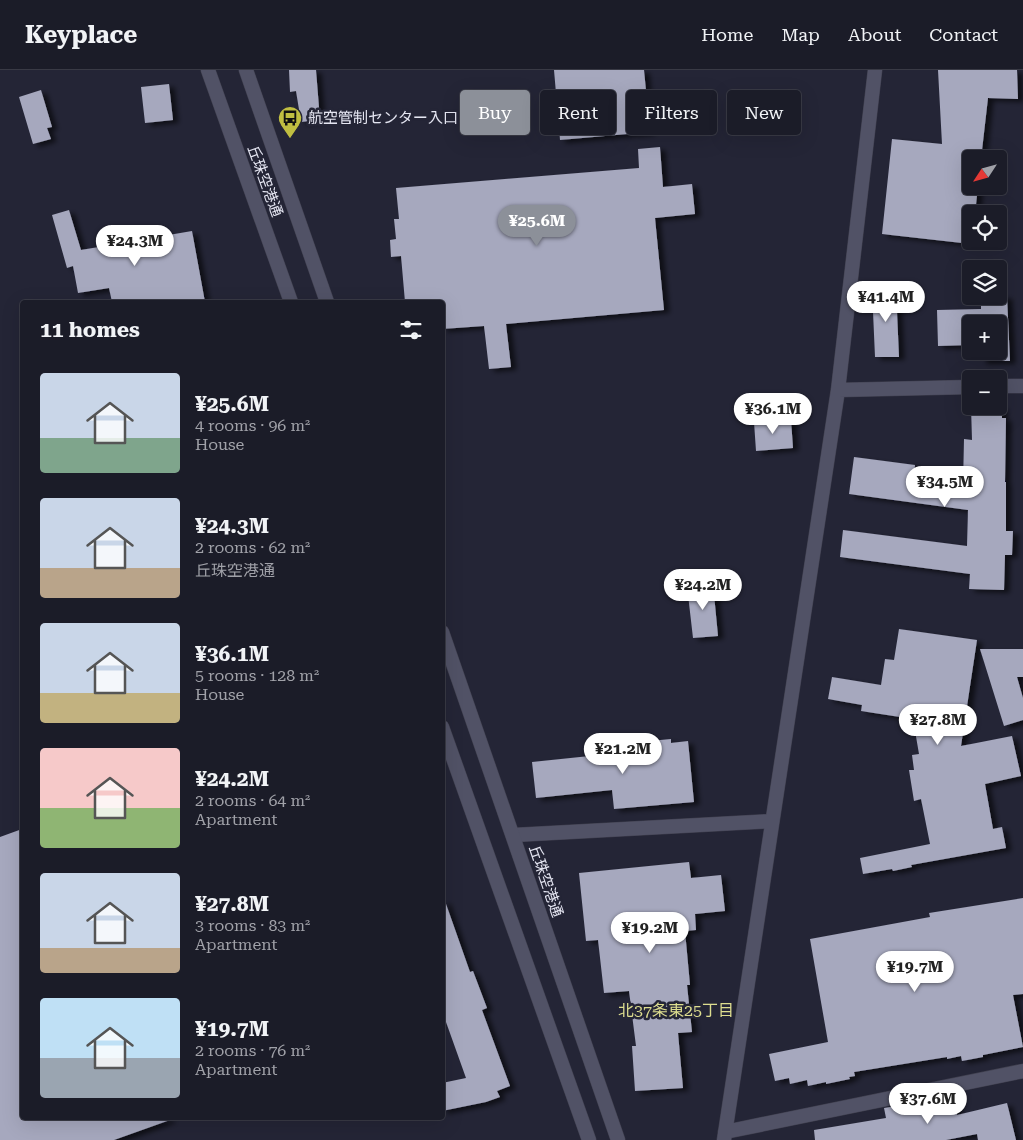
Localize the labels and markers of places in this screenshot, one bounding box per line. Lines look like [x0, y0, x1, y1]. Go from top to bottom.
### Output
bus stop icon: 航空管制センター入口 [277, 105, 303, 139]
place label: 航空管制センター入口 [308, 109, 458, 127]
pin: ¥25.6M [496, 204, 578, 247]
pin: ¥24.3M [94, 224, 176, 267]
pin: ¥41.4M [845, 280, 927, 323]
pin: ¥36.1M [732, 392, 814, 435]
pin: ¥34.5M [904, 466, 986, 508]
pin: ¥24.2M [662, 568, 744, 611]
pin: ¥27.8M [897, 704, 979, 746]
pin: ¥21.2M [582, 732, 664, 775]
pin: ¥19.2M [609, 912, 691, 954]
pin: ¥19.7M [874, 950, 956, 993]
pin: ¥37.6M [887, 1082, 969, 1125]

